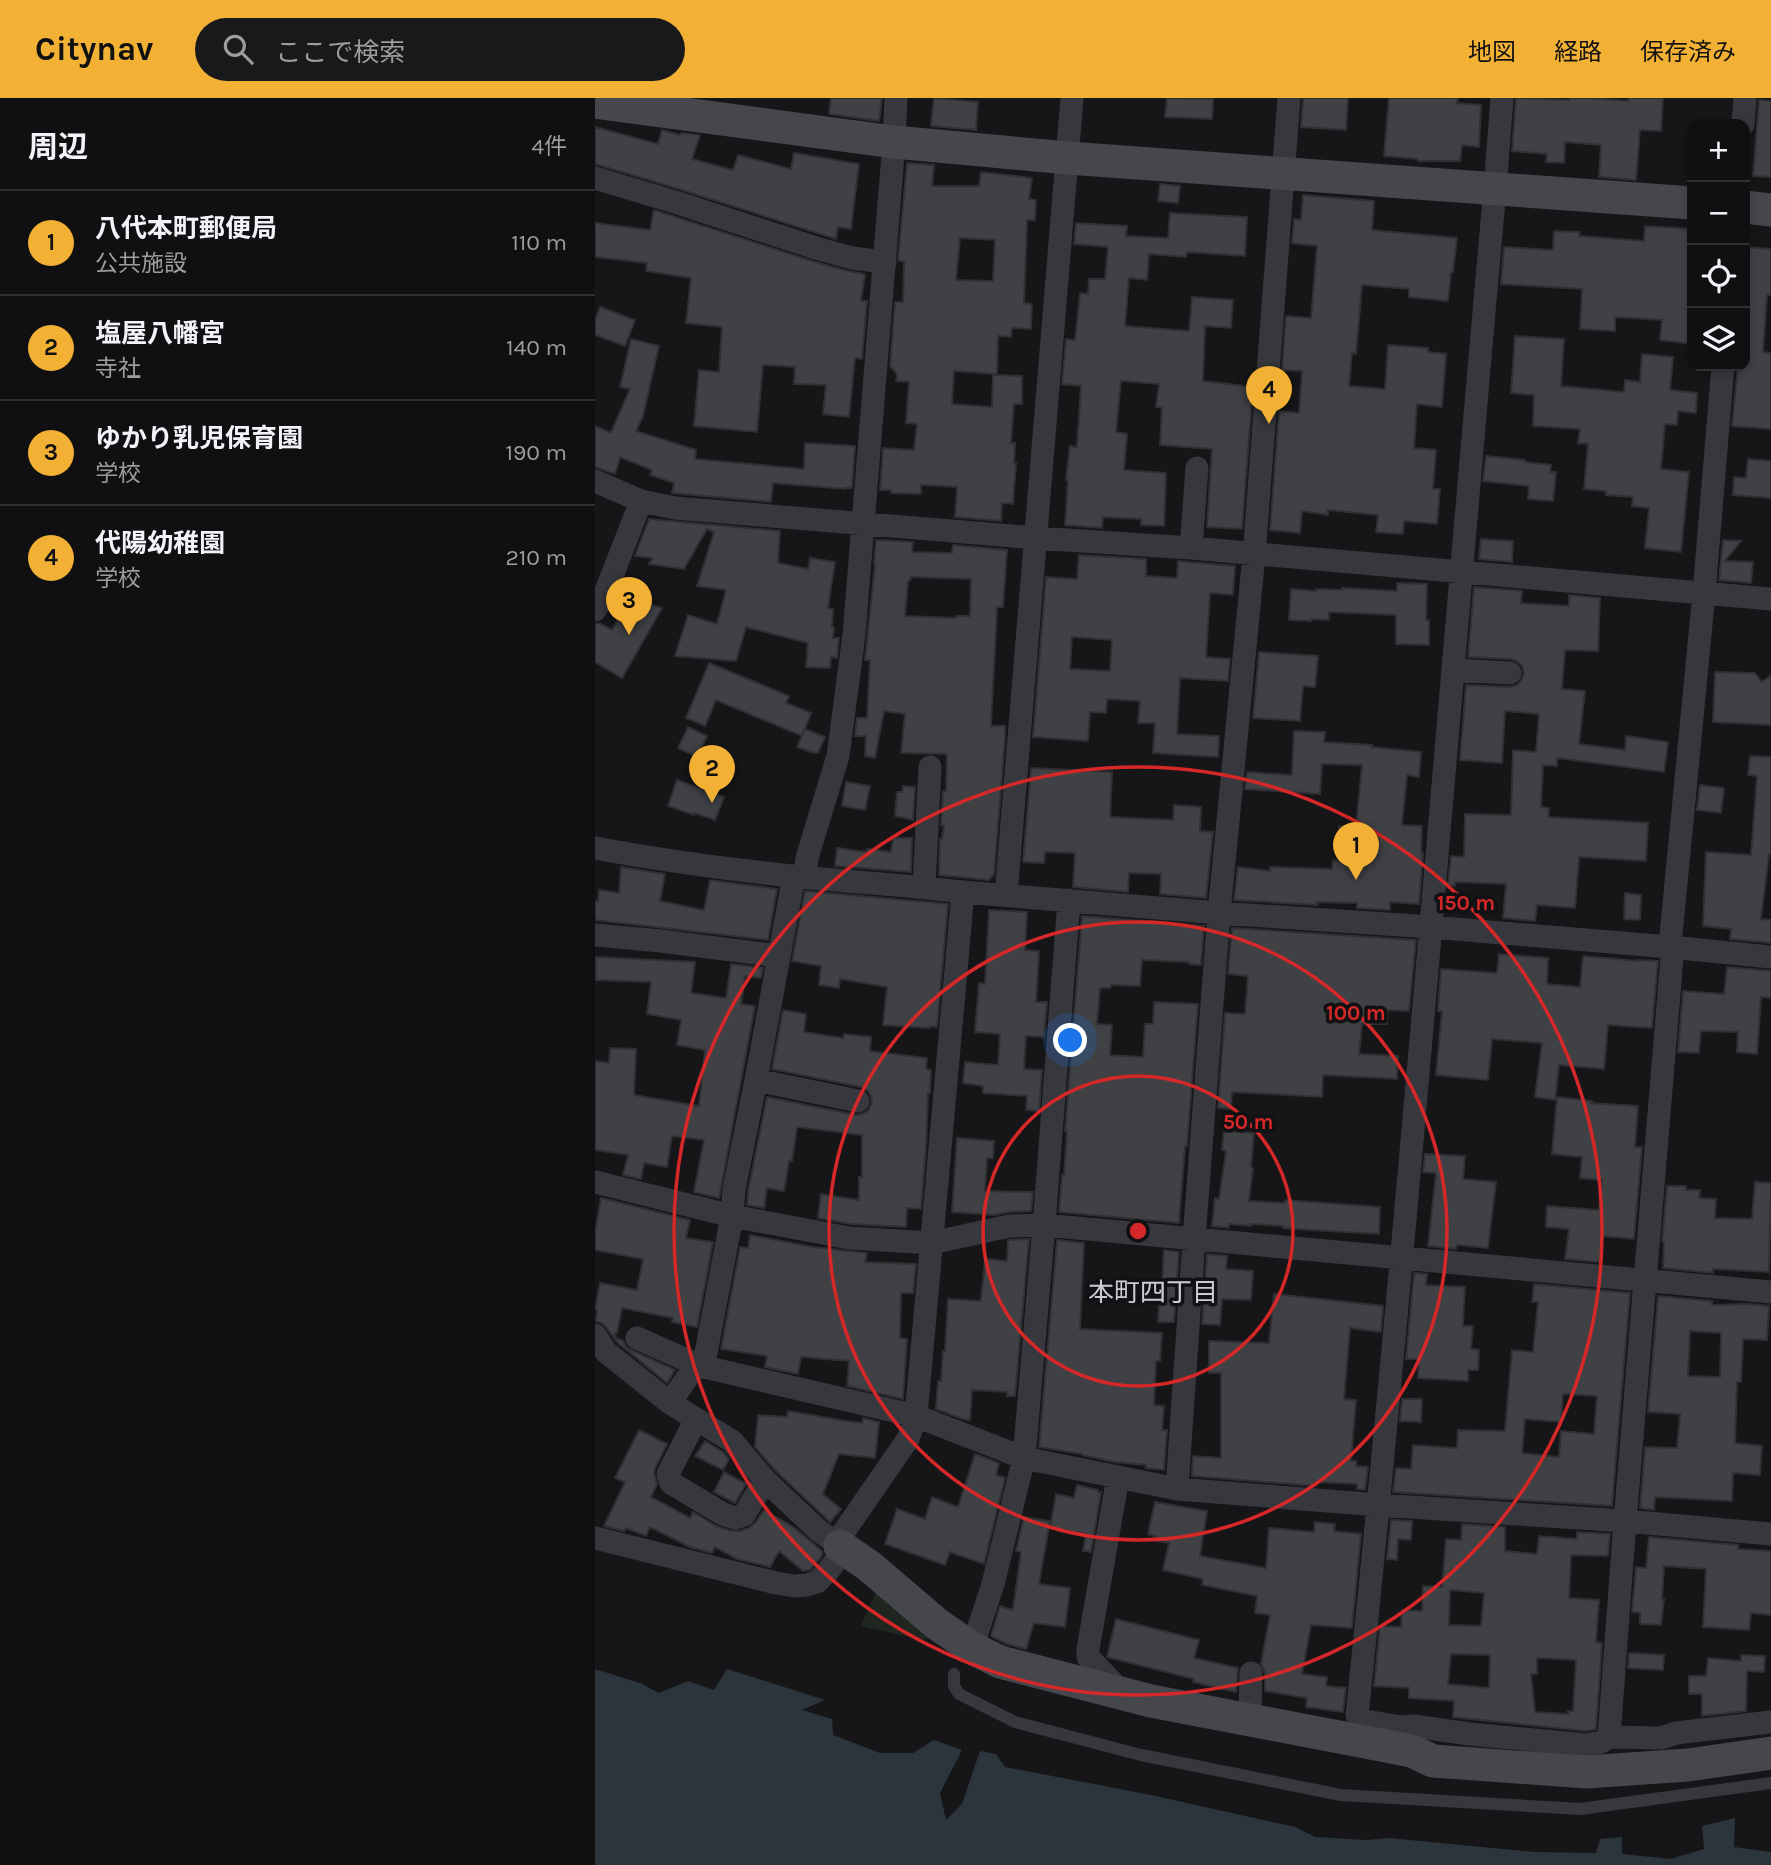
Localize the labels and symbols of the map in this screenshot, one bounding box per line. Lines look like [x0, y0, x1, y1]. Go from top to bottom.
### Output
pin: 4 [1246, 366, 1292, 424]
pin: 3 [606, 577, 652, 635]
pin: 2 [689, 745, 735, 803]
pin: 1 [1333, 822, 1379, 880]
text: 150 m [1437, 891, 1495, 915]
text: 100 m [1326, 1001, 1386, 1025]
your location [1053, 1023, 1087, 1057]
text: 50 m [1223, 1110, 1273, 1134]
centre of rings [1126, 1219, 1150, 1243]
district label: 本町四丁目 [1088, 1277, 1218, 1308]

